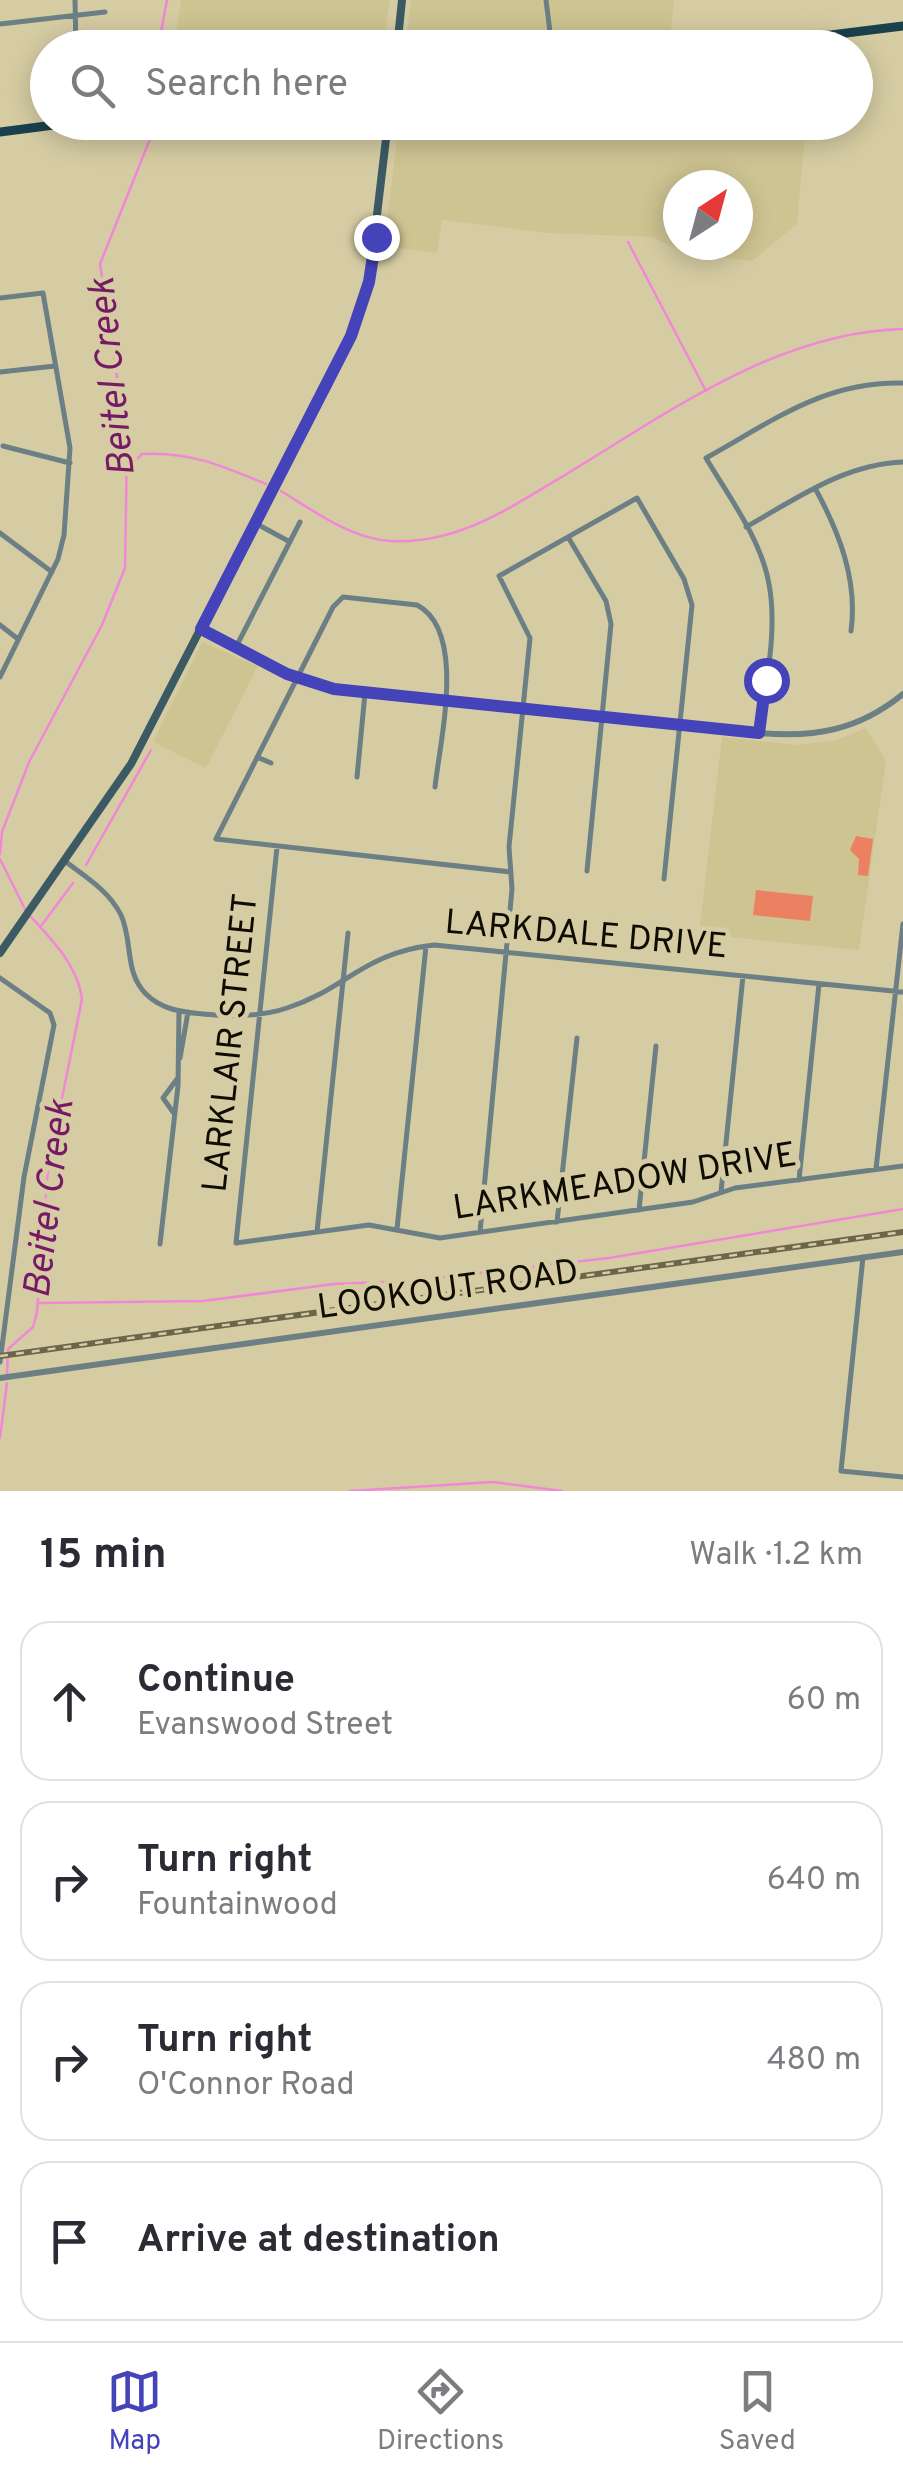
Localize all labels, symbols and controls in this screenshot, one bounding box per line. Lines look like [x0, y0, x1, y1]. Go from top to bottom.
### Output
search box [30, 30, 873, 140]
icon: search [65, 58, 120, 113]
text: Search here [145, 61, 348, 110]
north arrow [663, 170, 753, 260]
route end [354, 215, 400, 261]
water label: Beitel Creek [79, 274, 149, 479]
route start [744, 658, 790, 704]
street label: LARKLAIR STREET [194, 892, 270, 1194]
street label: LARKDALE DRIVE [443, 902, 729, 970]
water label: Beitel Creek [15, 1096, 88, 1301]
street label: LARKMEADOW DRIVE [450, 1134, 800, 1232]
street label: LOOKOUT ROAD [315, 1251, 581, 1331]
text: 15 min [40, 1530, 167, 1583]
text: Walk · 1.2 km [689, 1536, 863, 1576]
text: Continue [137, 1657, 295, 1706]
icon: ahead [42, 1674, 97, 1729]
text: 60 m [787, 1681, 861, 1721]
text: Evanswood Street [137, 1706, 393, 1746]
text: Turn right [137, 1837, 312, 1886]
icon: right [42, 1854, 97, 1909]
text: 640 m [767, 1861, 861, 1901]
text: Fountainwood [137, 1886, 338, 1926]
text: Turn right [137, 2017, 312, 2066]
icon: right [42, 2034, 97, 2089]
text: 480 m [767, 2041, 861, 2081]
text: O'Connor Road [137, 2066, 354, 2106]
icon: arrive [42, 2214, 97, 2269]
text: Arrive at destination [137, 2217, 500, 2266]
tab: Map [107, 2364, 162, 2460]
tab: Directions [377, 2364, 504, 2460]
tab: Saved [719, 2364, 796, 2460]

